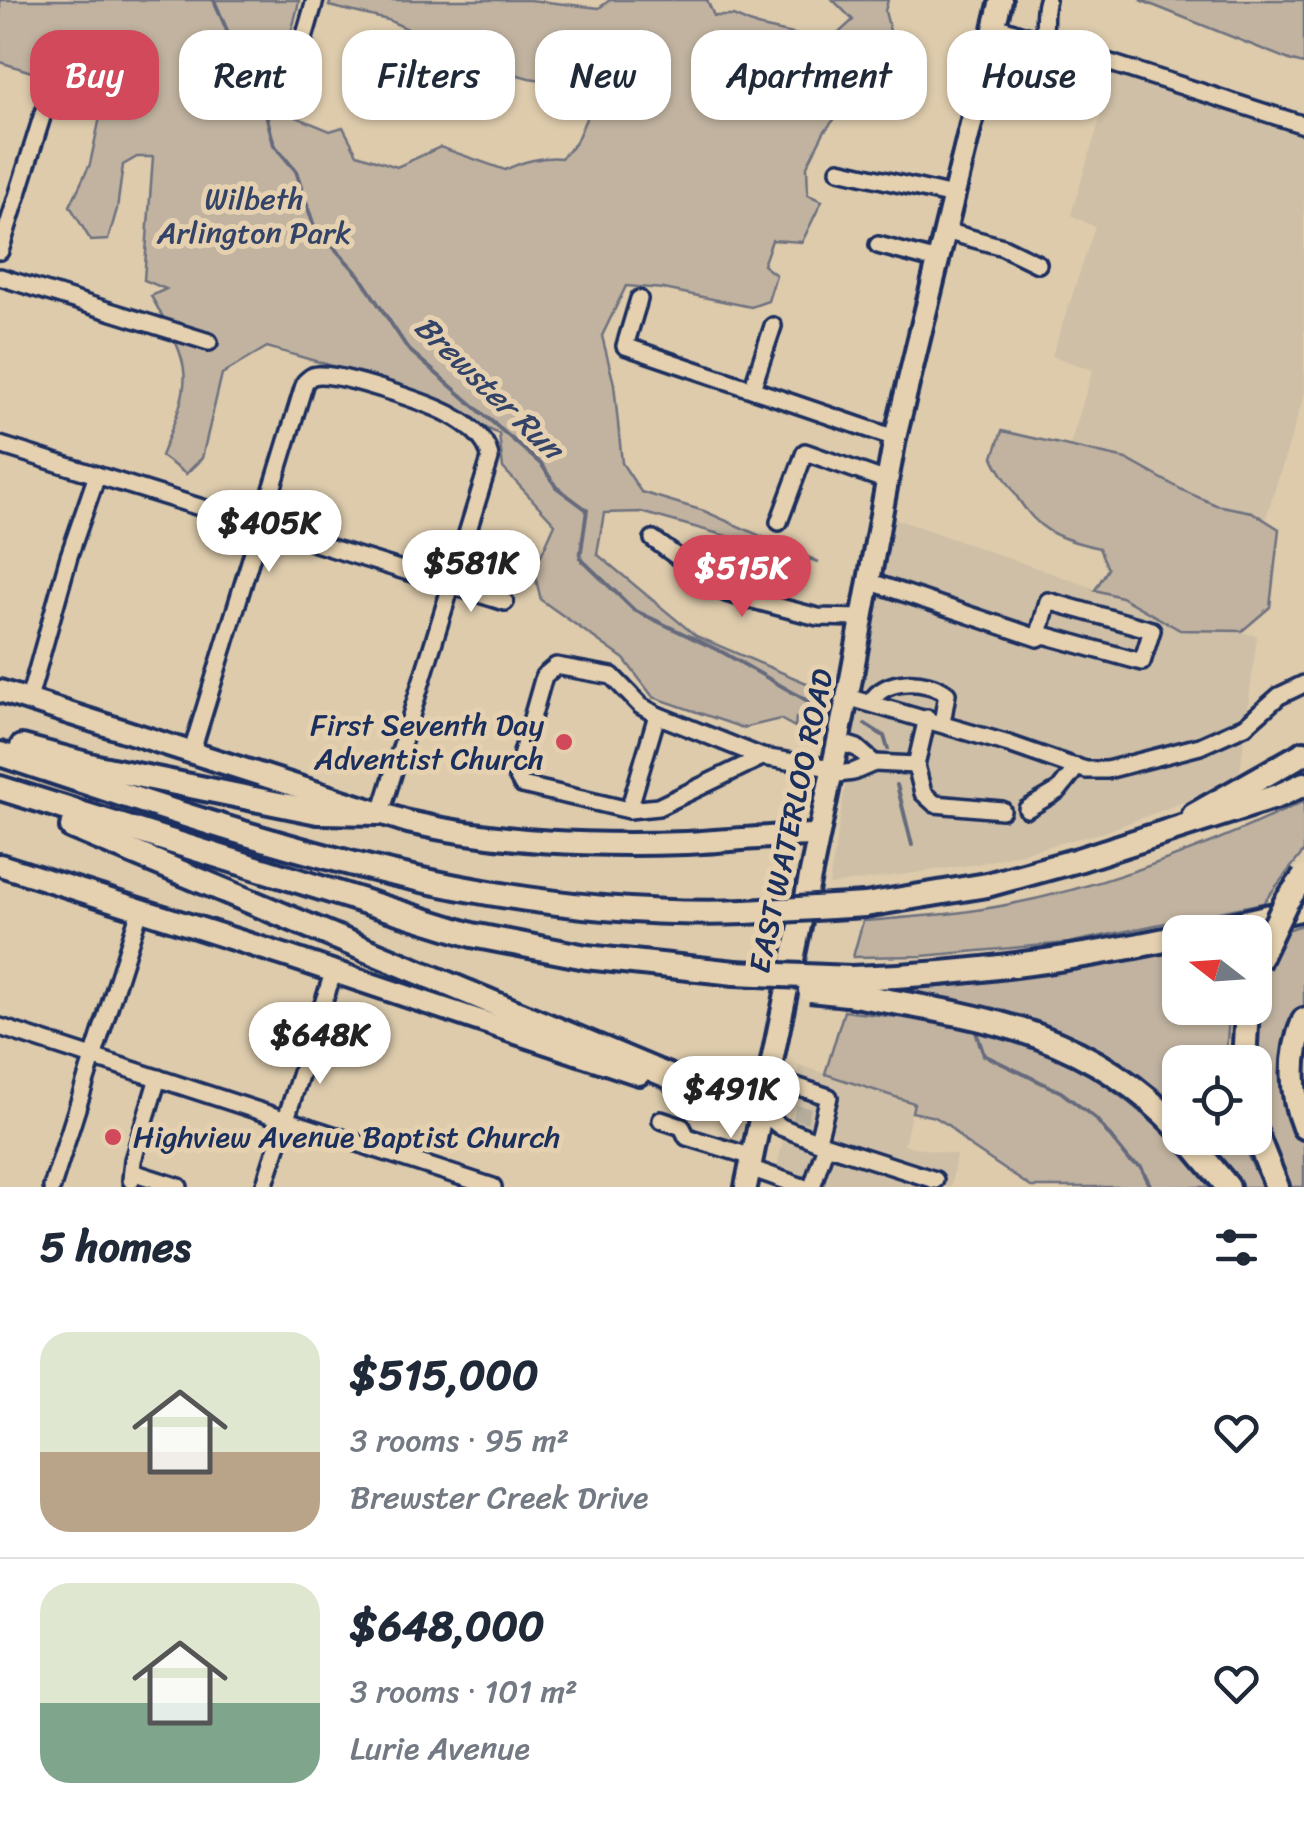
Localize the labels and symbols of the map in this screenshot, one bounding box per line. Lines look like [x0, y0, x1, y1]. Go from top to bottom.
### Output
park label: Wilbeth Arlington Park [156, 172, 351, 260]
water label: Brewster Run [400, 301, 580, 477]
pin: $405K [199, 490, 339, 575]
pin: $581K [401, 530, 541, 615]
pin: $515K [672, 535, 812, 620]
street label: EAST WATERLOO ROAD [732, 664, 850, 978]
place label: First Seventh Day Adventist Church [310, 698, 544, 786]
marker: First Seventh Day Adventist Church [553, 731, 575, 753]
north arrow [1162, 915, 1272, 1025]
pin: $648K [250, 1002, 390, 1087]
pin: $491K [661, 1056, 801, 1141]
place label: Highview Avenue Baptist Church [133, 1110, 560, 1164]
marker: Highview Avenue Baptist Church [102, 1126, 124, 1148]

